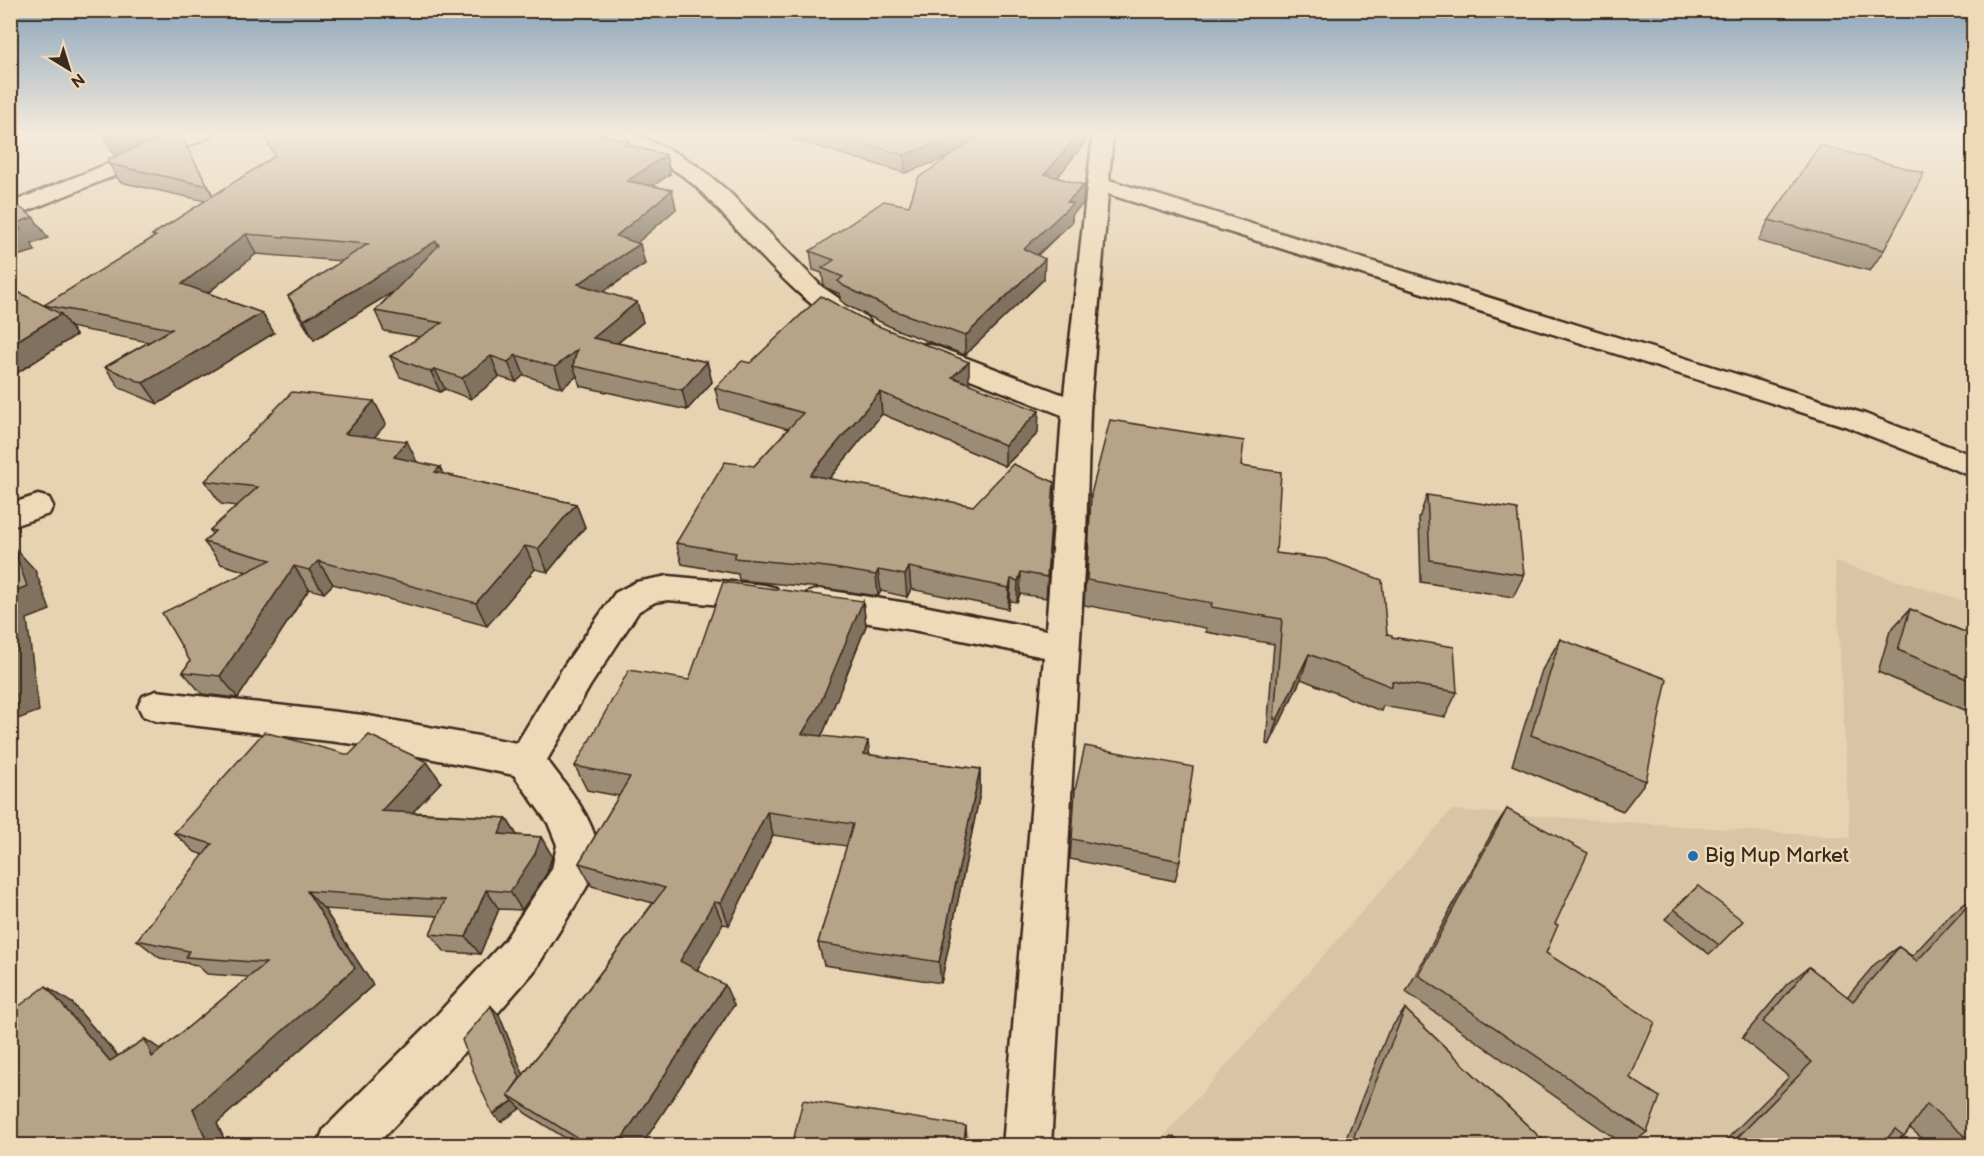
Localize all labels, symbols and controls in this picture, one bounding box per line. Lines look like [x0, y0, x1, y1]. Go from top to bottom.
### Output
north arrow [39, 39, 99, 99]
text: N [67, 68, 88, 91]
place label: Big Mup Market [1705, 844, 1849, 868]
marker: Big Mup Market [1686, 849, 1700, 863]

